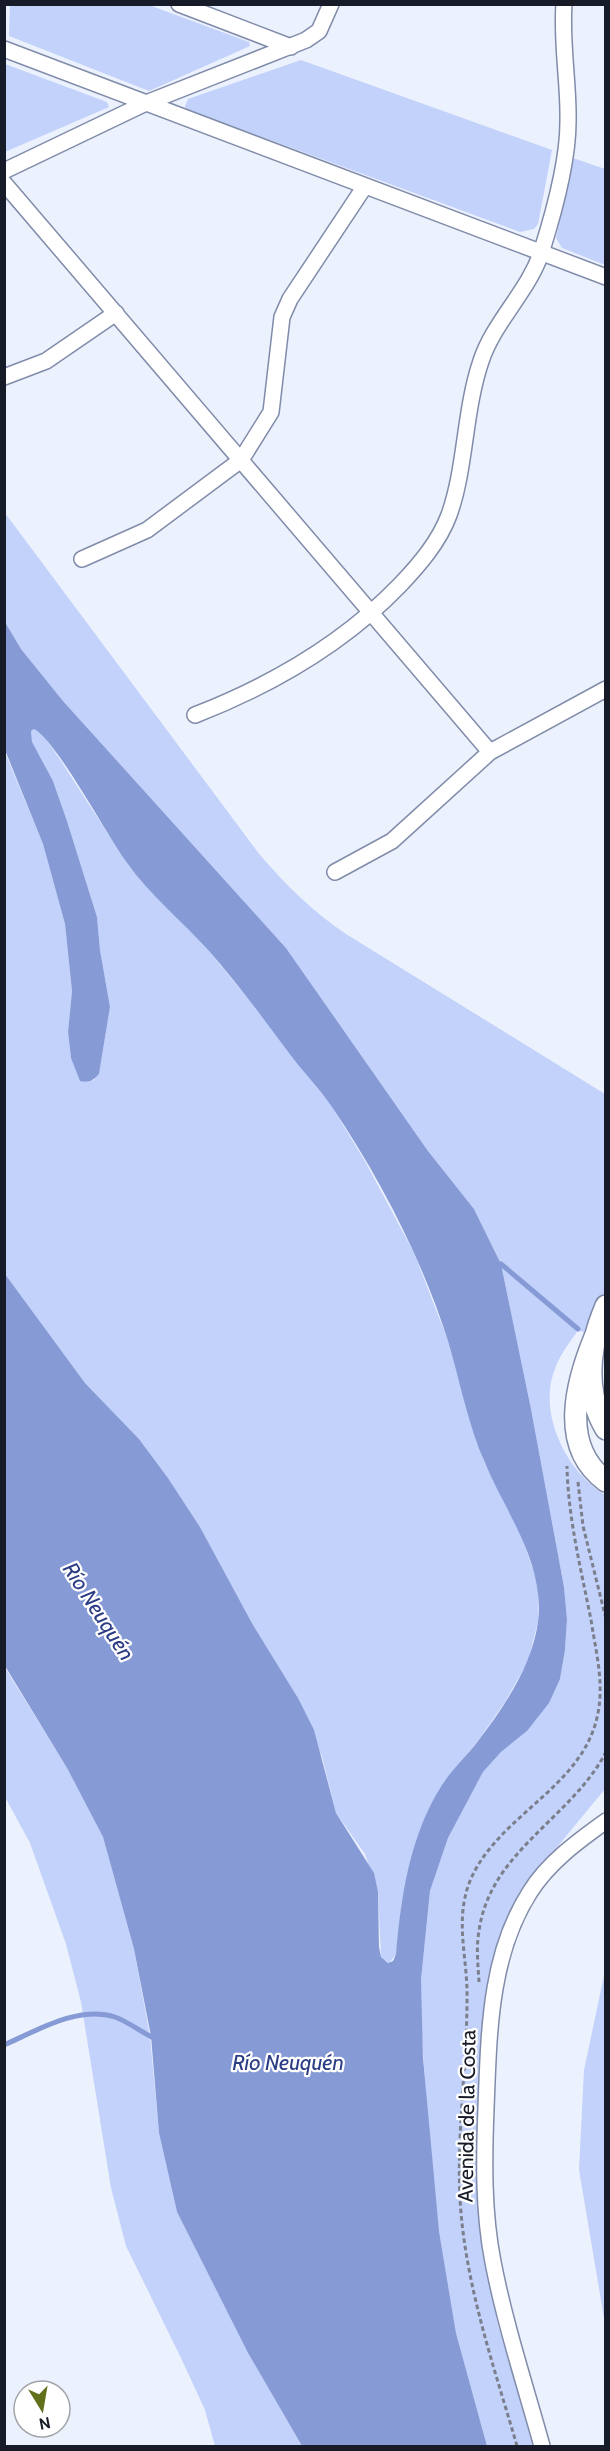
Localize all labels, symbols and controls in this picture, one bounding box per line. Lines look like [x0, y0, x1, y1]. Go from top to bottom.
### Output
water label: Río Neuquén [57, 1557, 140, 1665]
street label: Avenida de la Costa [452, 2029, 481, 2203]
water label: Río Neuquén [232, 2049, 344, 2076]
north arrow [12, 2379, 72, 2439]
text: N [37, 2413, 52, 2434]

